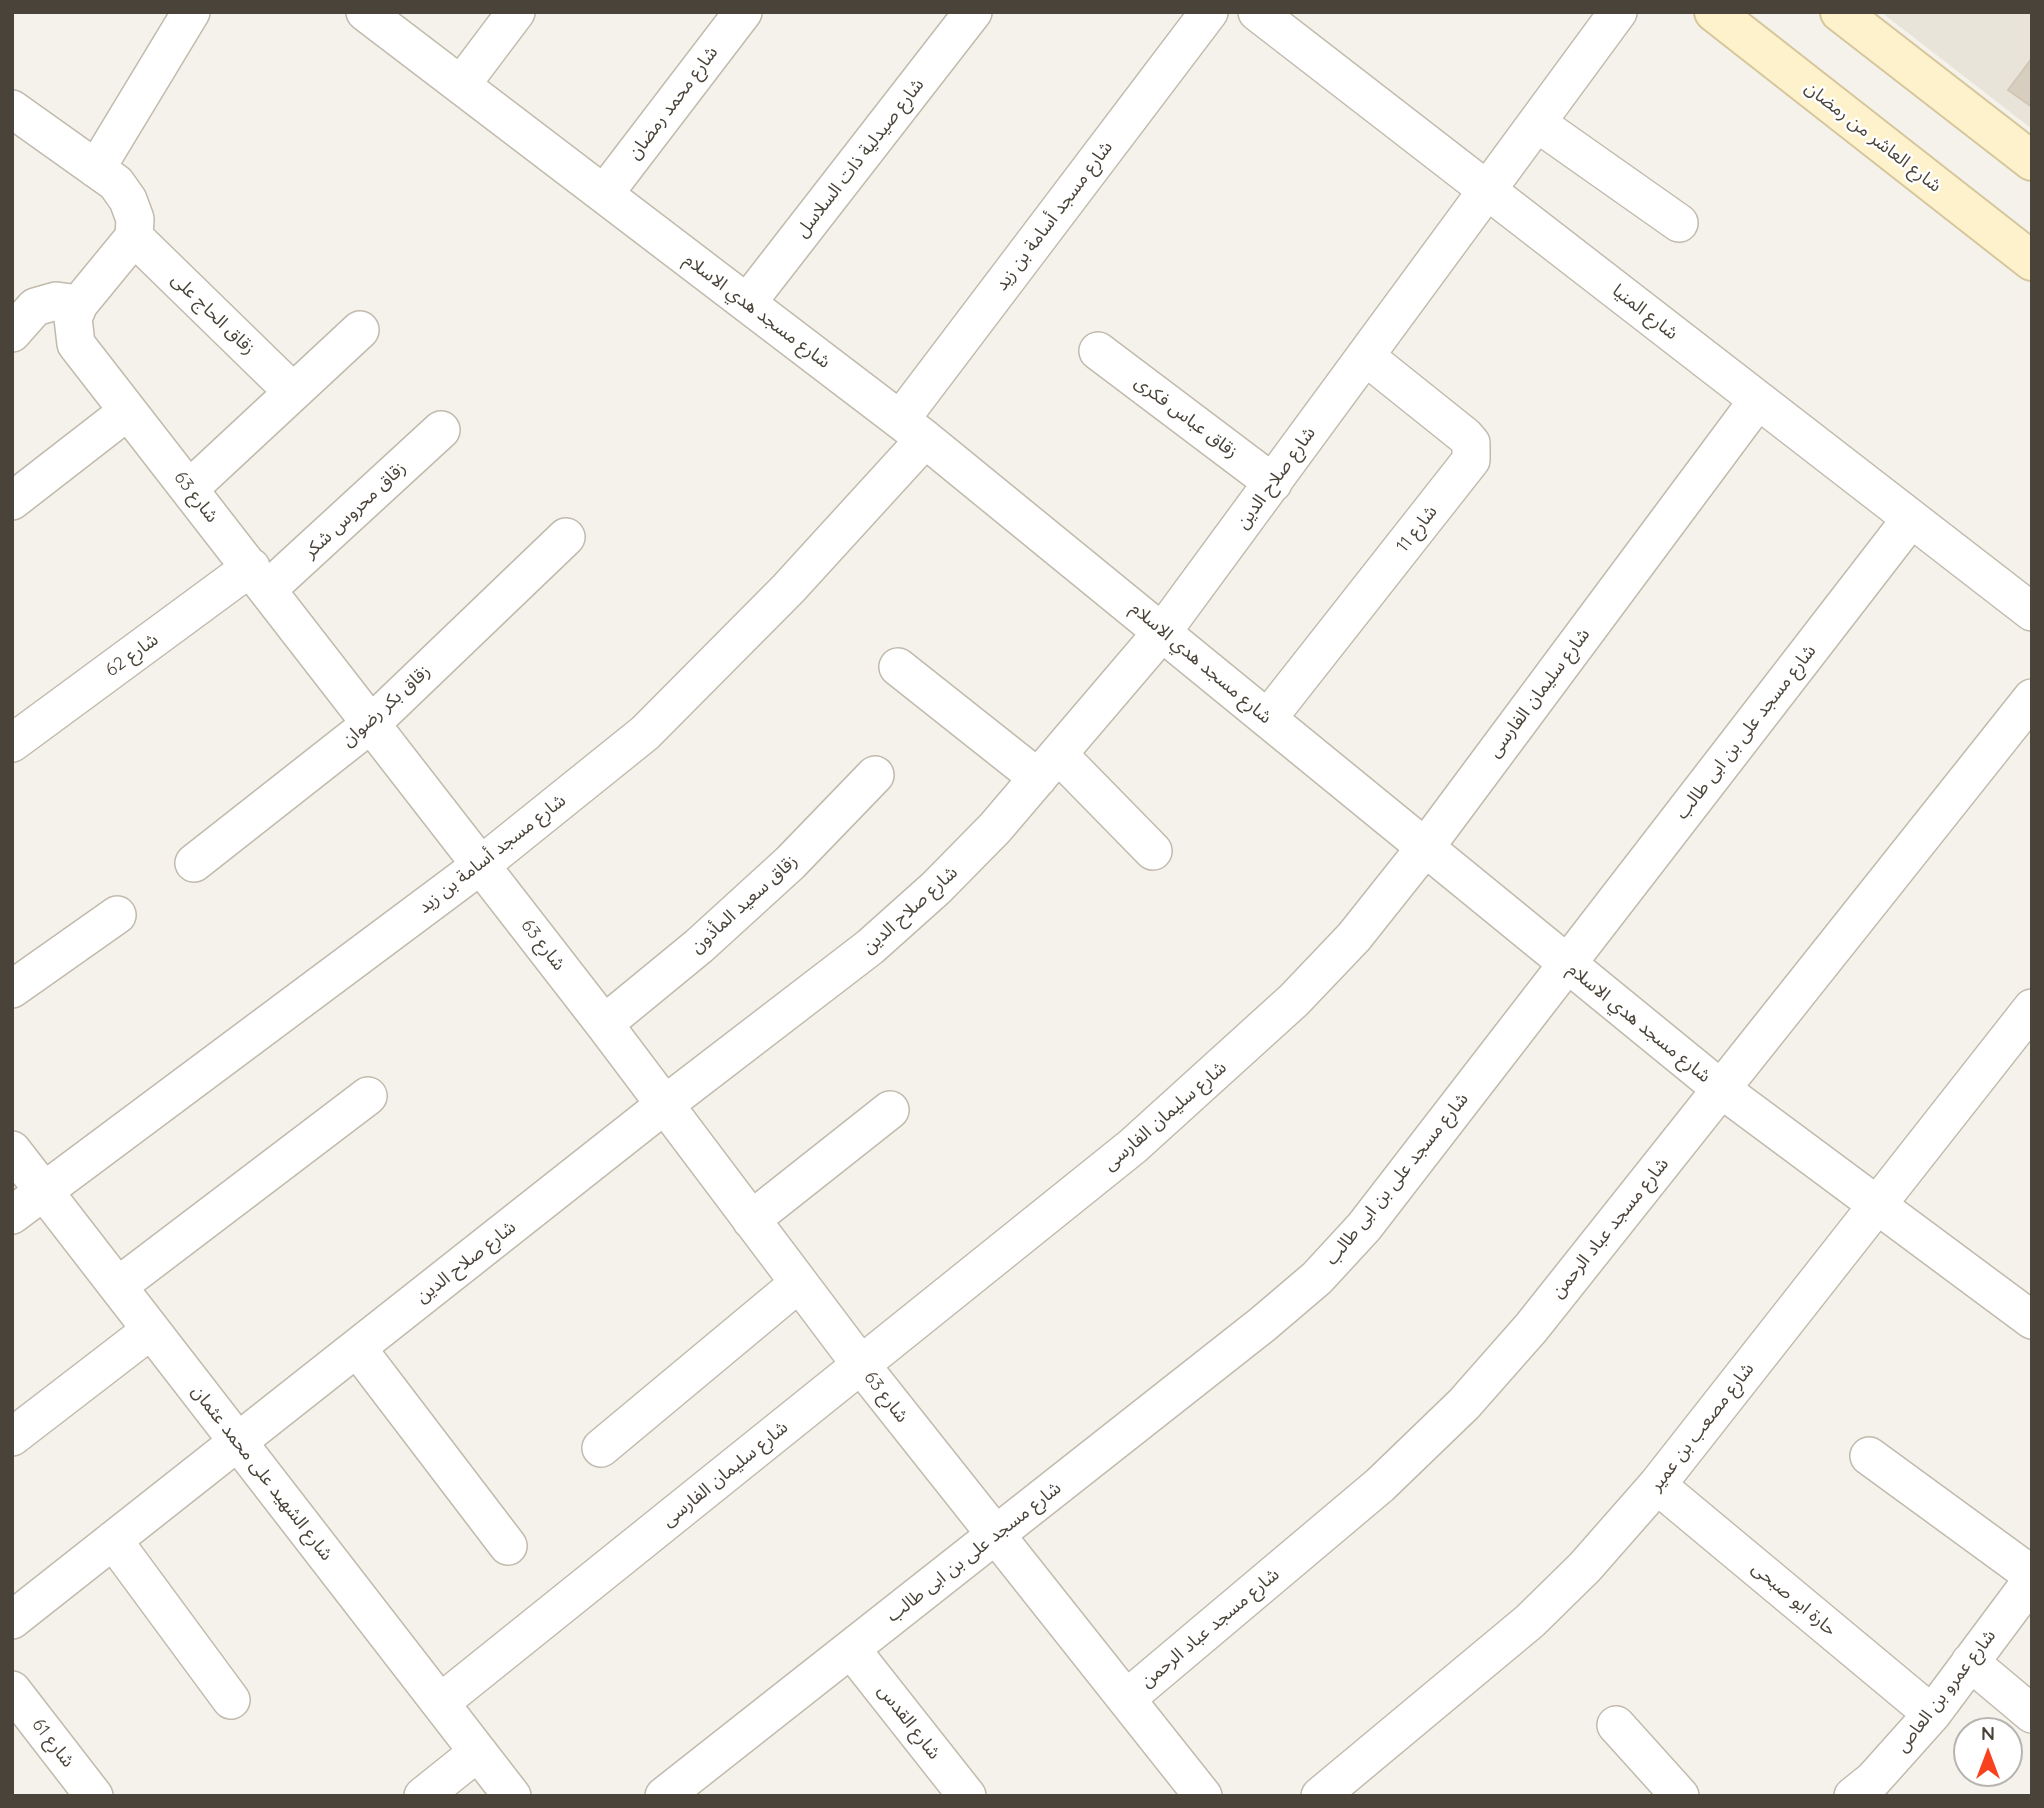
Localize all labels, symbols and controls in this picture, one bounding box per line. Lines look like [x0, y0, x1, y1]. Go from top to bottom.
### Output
street label: شارع محمد رمضان [624, 42, 722, 164]
street label: شارع صيدلية ذات السلاسل [791, 74, 929, 242]
street label: شارع العاشر من رمضان [1800, 77, 1946, 197]
street label: شارع مسجد أسامة بن زيد [991, 137, 1117, 295]
street label: شارع مسجد هدي الاسلام [680, 249, 834, 373]
street label: زقاق الحاج على [167, 269, 259, 359]
street label: شارع المنيا [1608, 280, 1682, 344]
street label: زقاق عباس فكرى [1130, 371, 1242, 463]
street label: شارع صلاح الدين [1232, 423, 1320, 533]
street label: زقاق محروس شكر [300, 457, 410, 563]
street label: شارع 63 [169, 467, 223, 527]
street label: شارع 11 [1392, 501, 1442, 557]
street label: شارع مسجد هدي الاسلام [1126, 598, 1276, 728]
street label: شارع سليمان الفارسى [1484, 624, 1594, 762]
street label: شارع 62 [102, 629, 162, 681]
street label: شارع مسجد على بن ابى طالب [1671, 641, 1821, 823]
street label: زقاق بكر رضوان [337, 661, 435, 751]
street label: شارع مسجد أسامة بن زيد [414, 790, 570, 918]
street label: زقاق سعيد المأذون [686, 850, 802, 958]
street label: شارع صلاح الدين [858, 862, 962, 958]
street label: شارع 63 [516, 915, 570, 975]
street label: شارع مسجد هدي الاسلام [1563, 959, 1715, 1087]
street label: شارع سليمان الفارسى [1099, 1057, 1231, 1175]
street label: شارع مسجد على بن ابى طالب [1321, 1089, 1473, 1269]
street label: شارع مسجد عباد الرحمن [1547, 1154, 1673, 1302]
street label: شارع صلاح الدين [412, 1216, 520, 1308]
street label: شارع مصعب بن عمير [1645, 1359, 1759, 1495]
street label: شارع 63 [859, 1367, 913, 1427]
street label: شارع الشهيد على محمد عثمان [187, 1381, 337, 1565]
street label: شارع سليمان الفارسى [658, 1417, 792, 1531]
street label: شارع مسجد على بن ابى طالب [883, 1477, 1065, 1627]
street label: حارة ابو صبحى [1747, 1557, 1841, 1641]
street label: شارع مسجد عباد الرحمن [1136, 1564, 1284, 1692]
street label: شارع عمرو بن العاص [1891, 1625, 2001, 1757]
street label: شارع القدس [873, 1680, 945, 1764]
street label: شارع 61 [27, 1714, 79, 1772]
north arrow [1953, 1717, 2023, 1787]
text: N [1981, 1721, 1995, 1745]

